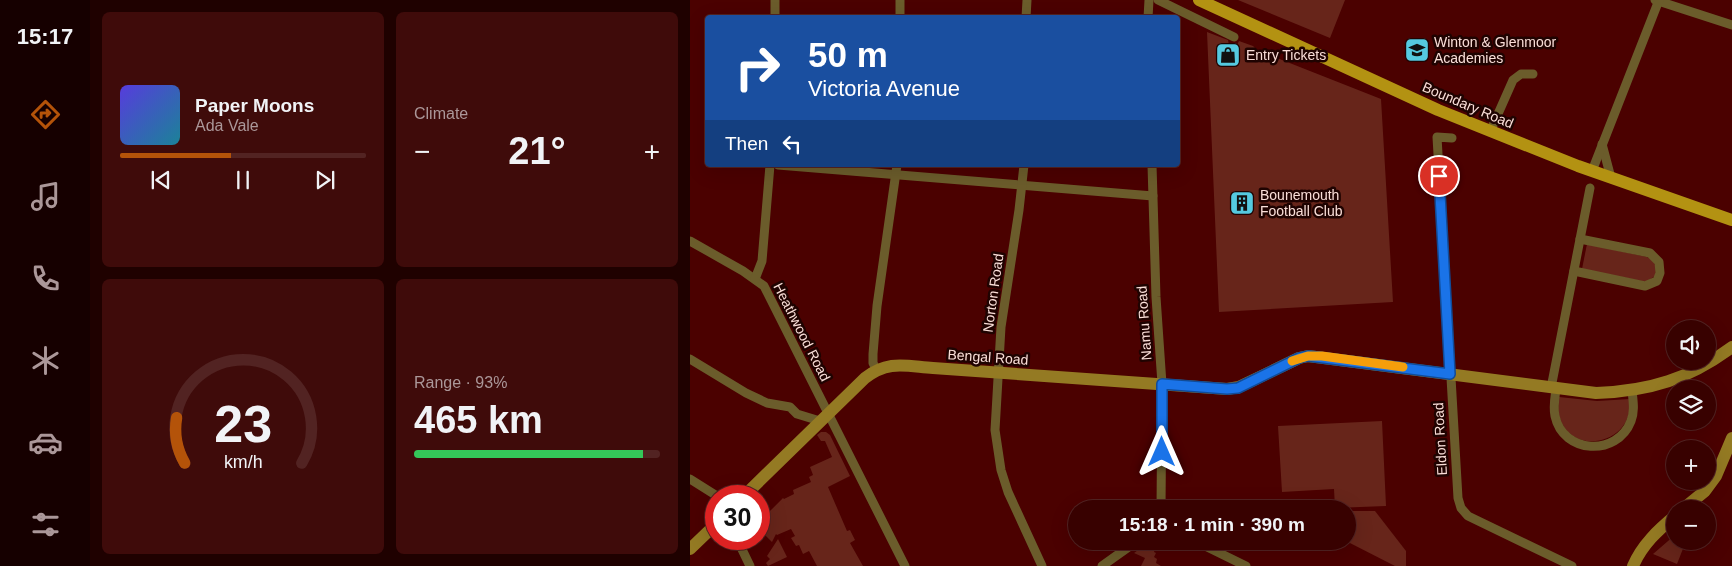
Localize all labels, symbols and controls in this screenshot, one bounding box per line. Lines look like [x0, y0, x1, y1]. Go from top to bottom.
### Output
text: 15:17 [17, 24, 73, 49]
place label: Winton & Glenmoor Academies [1434, 34, 1556, 66]
icon: right [725, 35, 790, 100]
text: 50 m [808, 35, 888, 74]
school or university icon: Winton & Glenmoor Academies [1404, 37, 1430, 63]
shop icon: Entry Tickets [1215, 42, 1241, 68]
place label: Entry Tickets [1246, 47, 1326, 63]
text: Victoria Avenue [808, 76, 960, 101]
street label: Boundary Road [1420, 79, 1516, 131]
text: Paper Moons [195, 95, 314, 116]
icon: directions [28, 97, 63, 132]
text: Climate [414, 105, 468, 122]
text: Ada Vale [195, 117, 259, 134]
text: 21° [508, 130, 566, 172]
icon: left [778, 130, 806, 158]
text: Then [725, 133, 768, 154]
text: − [414, 136, 430, 167]
text: + [644, 136, 660, 167]
pin [1418, 155, 1460, 197]
icon: arrive [1425, 162, 1453, 190]
icon: previous [147, 166, 175, 194]
icon: pause [229, 166, 257, 194]
icon: next [311, 166, 339, 194]
icon: music [28, 179, 63, 214]
place label: Bounemouth Football Club [1260, 187, 1343, 219]
building icon: Bounemouth Football Club [1229, 190, 1255, 216]
street label: Norton Road [980, 253, 1006, 333]
icon: phone [28, 261, 63, 296]
street label: Heathwood Road [770, 280, 834, 384]
street label: Namu Road [1133, 285, 1155, 361]
map controls [1666, 320, 1716, 550]
button: sound [1666, 320, 1716, 370]
icon: climate [28, 343, 63, 378]
street label: Bengal Road [947, 346, 1029, 368]
text: Range · 93% [414, 374, 507, 391]
button: layers [1666, 380, 1716, 430]
text: 23 [214, 395, 272, 453]
text: 465 km [414, 399, 543, 441]
street label: Eldon Road [1430, 402, 1450, 476]
icon: car [28, 425, 63, 460]
position arrow [1135, 425, 1187, 477]
button: + [1666, 440, 1716, 490]
text: km/h [224, 452, 262, 472]
speed limit sign: 30 [705, 485, 770, 550]
button: − [1666, 500, 1716, 550]
icon: filters [28, 507, 63, 542]
text: 15:18 · 1 min · 390 m [1119, 514, 1305, 535]

